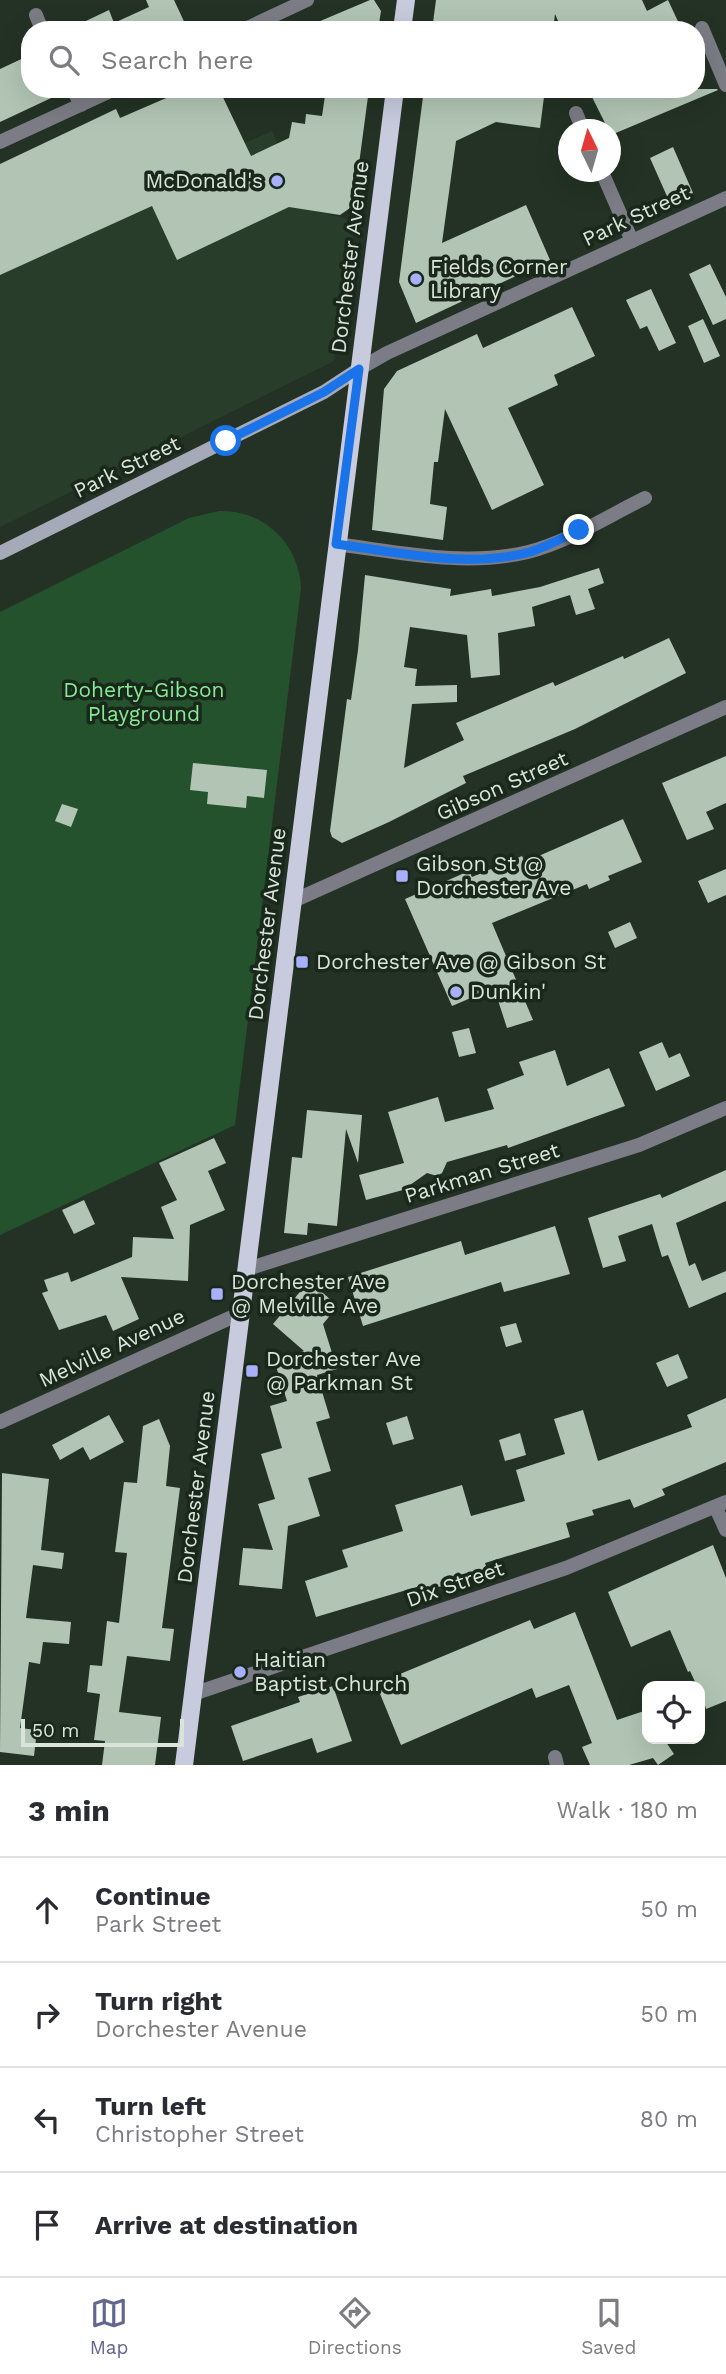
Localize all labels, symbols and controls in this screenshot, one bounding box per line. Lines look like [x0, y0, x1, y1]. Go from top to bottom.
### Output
search box [21, 21, 705, 98]
icon: search [45, 41, 83, 79]
text: Search here [101, 45, 253, 75]
north arrow [558, 119, 621, 182]
street label: Dorchester Avenue [325, 159, 374, 354]
place label: McDonald's [146, 168, 263, 193]
marker: McDonald's [269, 173, 285, 189]
street label: Park Street [578, 180, 693, 251]
place label: Fields Corner Library [430, 254, 568, 303]
marker: Fields Corner Library [408, 271, 424, 287]
route start [210, 425, 241, 456]
street label: Park Street [70, 430, 184, 503]
route end [563, 514, 594, 545]
park label: Doherty-Gibson Playground [63, 677, 225, 726]
street label: Gibson Street [432, 745, 571, 826]
street label: Dorchester Avenue [242, 826, 291, 1021]
place label: Gibson St @ Dorchester Ave [416, 851, 571, 900]
marker: Gibson St @ Dorchester Ave [394, 868, 410, 884]
place label: Dorchester Ave @ Gibson St [316, 949, 606, 974]
marker: Dorchester Ave @ Gibson St [294, 954, 310, 970]
place label: Dunkin' [470, 979, 546, 1004]
marker: Dunkin' [448, 984, 464, 1000]
street label: Parkman Street [401, 1137, 562, 1208]
place label: Dorchester Ave @ Melville Ave [231, 1269, 386, 1318]
marker: Dorchester Ave @ Melville Ave [209, 1286, 225, 1302]
street label: Melville Avenue [35, 1303, 189, 1392]
place label: Dorchester Ave @ Parkman St [266, 1346, 421, 1395]
marker: Dorchester Ave @ Parkman St [244, 1363, 260, 1379]
street label: Dorchester Avenue [171, 1389, 220, 1584]
street label: Dix Street [403, 1555, 507, 1612]
place label: Haitian Baptist Church [254, 1647, 407, 1696]
marker: Haitian Baptist Church [232, 1664, 248, 1680]
map controls [642, 1681, 705, 1744]
button: locate [642, 1681, 705, 1744]
scale bar [21, 1716, 184, 1748]
text: 50 m [32, 1719, 79, 1742]
text: 3 min [28, 1793, 110, 1828]
text: Walk · 180 m [557, 1797, 698, 1824]
text: Continue [95, 1881, 211, 1911]
icon: ahead [28, 1891, 66, 1929]
text: 50 m [641, 1896, 698, 1923]
text: Park Street [95, 1911, 221, 1938]
text: Turn right [95, 1986, 222, 2016]
icon: right [28, 1996, 66, 2034]
text: 50 m [641, 2001, 698, 2028]
text: Dorchester Avenue [95, 2016, 307, 2043]
text: Turn left [95, 2091, 206, 2121]
icon: left [28, 2101, 66, 2139]
text: 80 m [640, 2106, 698, 2133]
text: Christopher Street [95, 2121, 304, 2148]
icon: arrive [28, 2206, 66, 2244]
text: Arrive at destination [95, 2210, 358, 2240]
tab: Map [90, 2294, 128, 2359]
tab: Directions [308, 2294, 402, 2359]
tab: Saved [581, 2294, 636, 2359]

